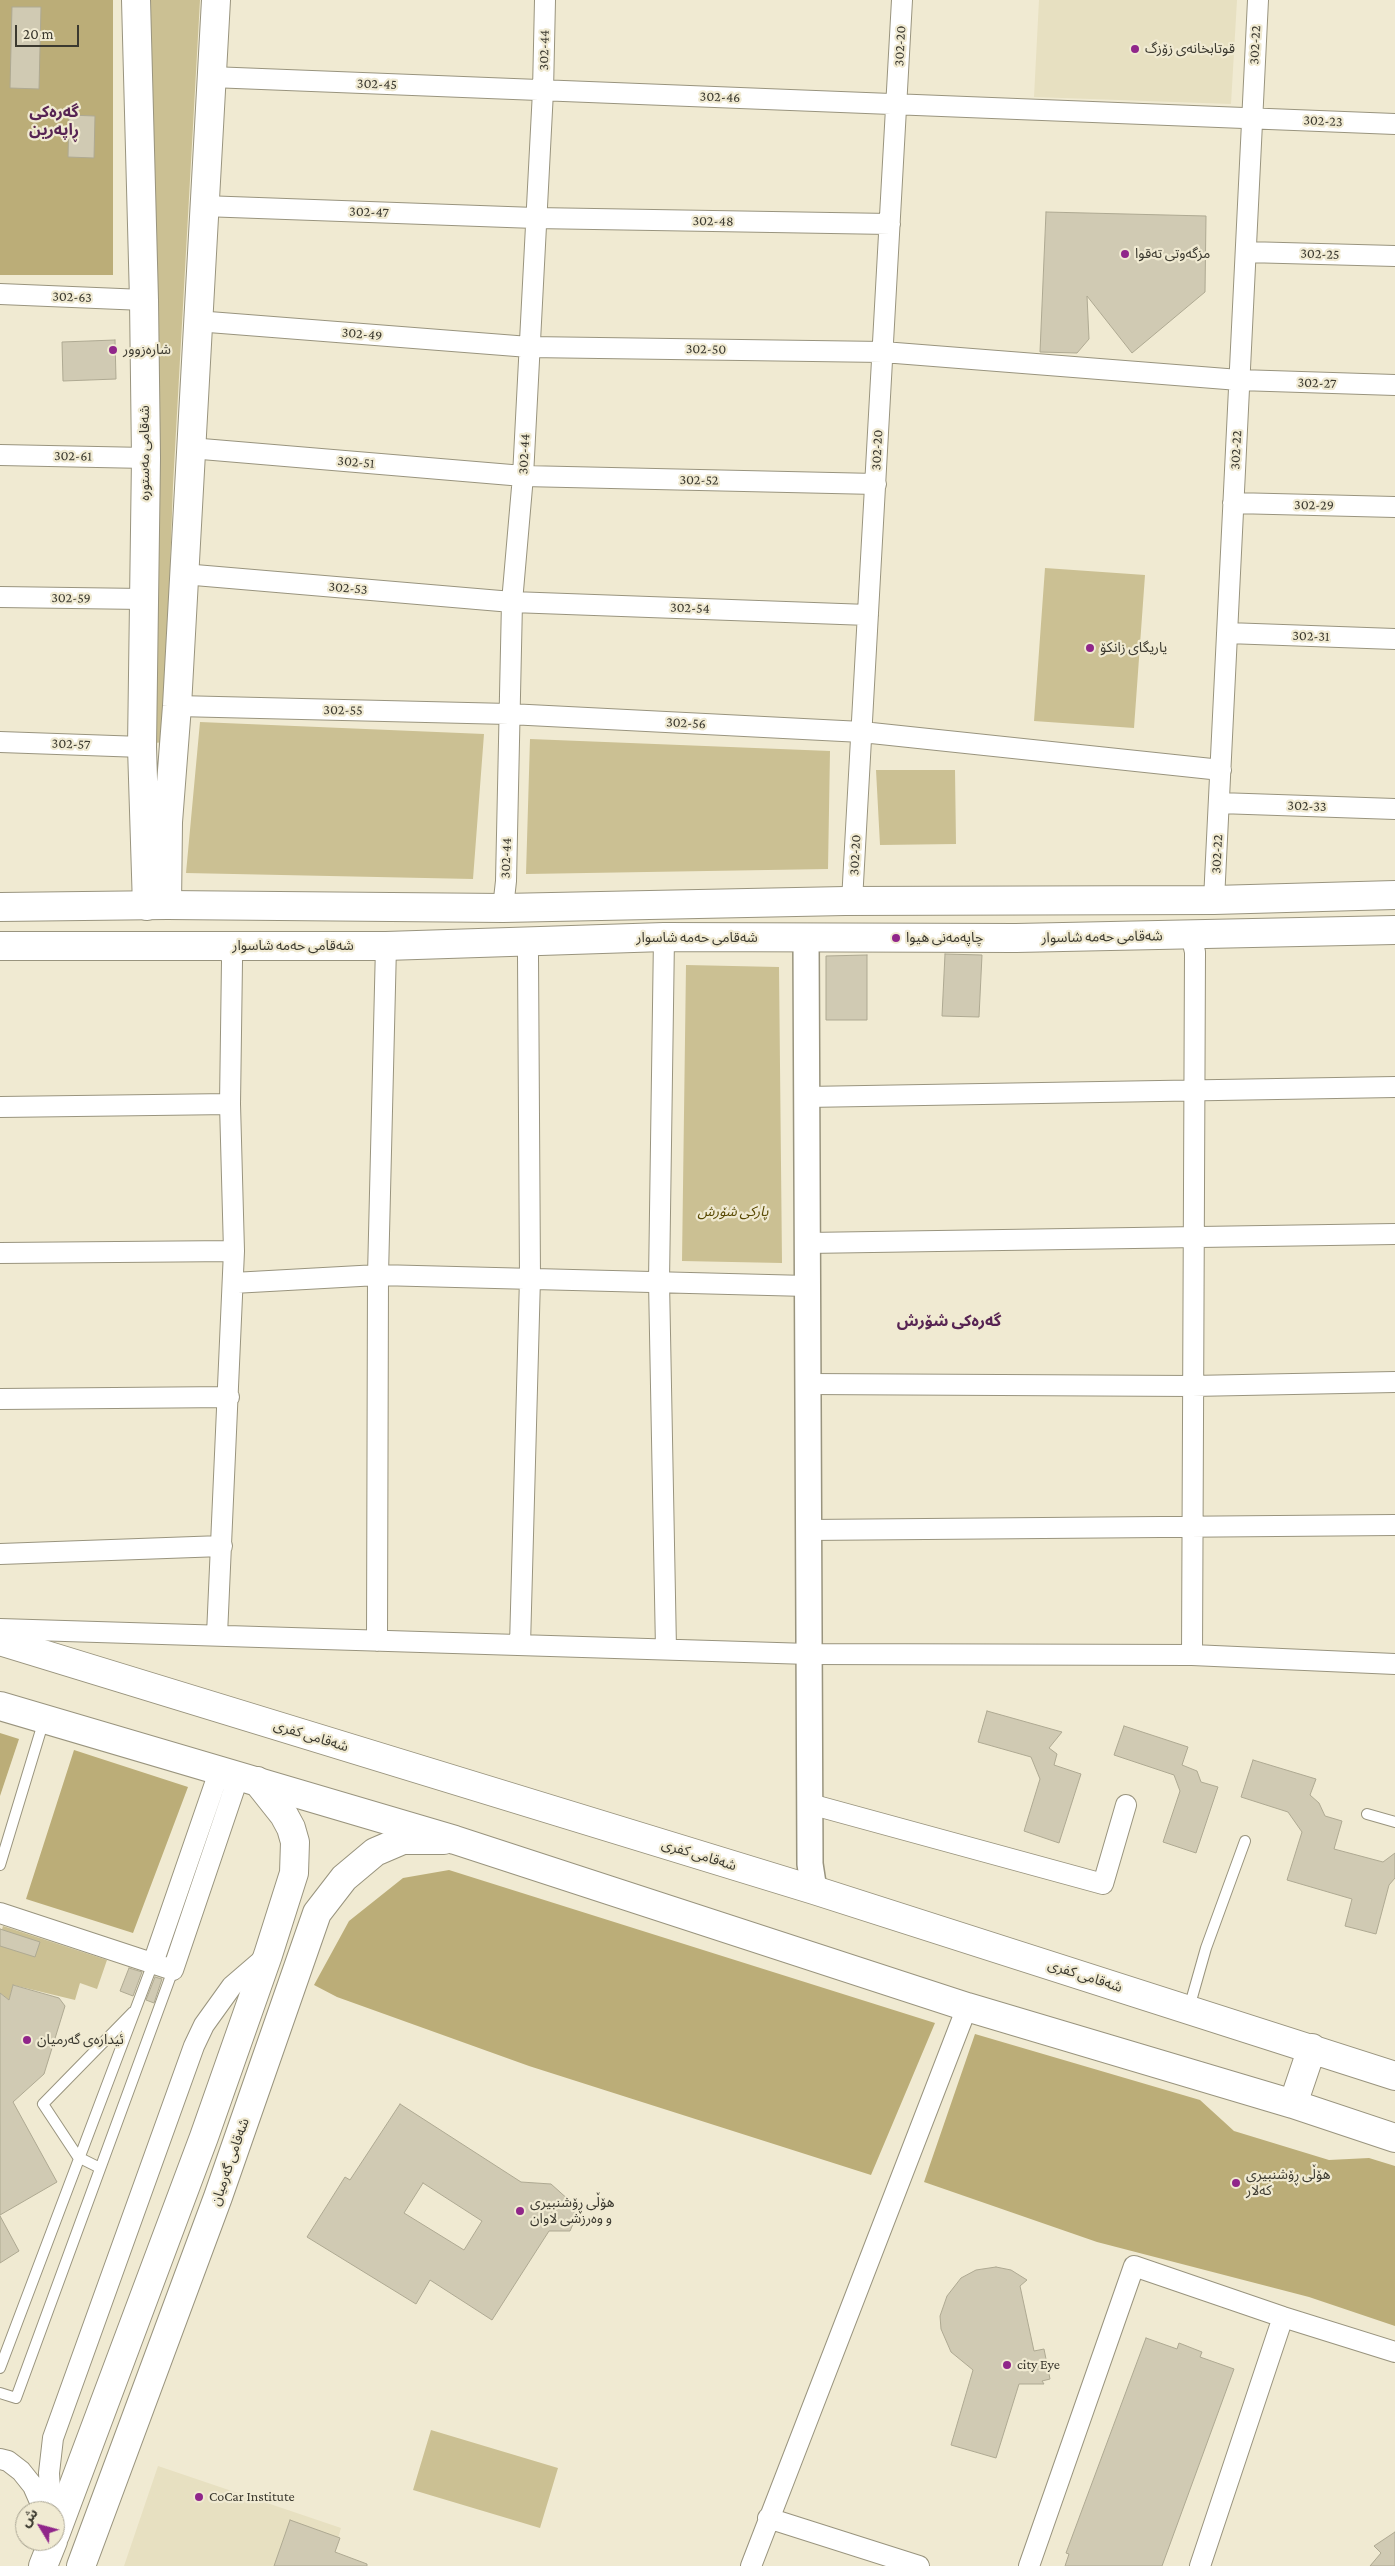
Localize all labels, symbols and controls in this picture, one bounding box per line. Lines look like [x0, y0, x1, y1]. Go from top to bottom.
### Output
scale bar [18, 15, 81, 47]
street label: 302-20 [891, 25, 909, 67]
street label: 302-22 [1246, 25, 1264, 65]
text: 20 m [23, 26, 54, 42]
street label: 302-44 [535, 30, 553, 70]
place label: قوتابخانه‌ی زۆزگ [1145, 41, 1235, 57]
marker: قوتابخانه‌ی زۆزگ [1129, 43, 1141, 55]
street label: 302-45 [357, 75, 397, 93]
street label: 302-46 [699, 88, 741, 106]
district label: گەرەکی ڕاپەرین [29, 102, 79, 140]
street label: 302-23 [1303, 112, 1343, 130]
street label: 302-47 [349, 203, 389, 221]
street label: 302-48 [692, 212, 734, 230]
street label: 302-25 [1300, 245, 1340, 263]
place label: مزگه‌وتی ته‌قوا [1135, 246, 1210, 262]
marker: مزگه‌وتی ته‌قوا [1119, 248, 1131, 260]
street label: 302-63 [52, 288, 92, 306]
street label: 302-49 [341, 324, 383, 344]
street label: 302-50 [686, 340, 726, 358]
place label: شارەزوور [123, 342, 171, 358]
marker: شارەزوور [107, 344, 119, 356]
street label: 302-27 [1297, 374, 1337, 392]
street label: شەقامی مەستورە [137, 405, 153, 501]
street label: 302-20 [868, 429, 886, 471]
street label: 302-22 [1227, 430, 1245, 470]
street label: 302-44 [515, 433, 533, 475]
street label: 302-61 [54, 447, 92, 465]
street label: 302-51 [337, 452, 375, 472]
street label: 302-52 [679, 471, 719, 489]
street label: 302-29 [1294, 496, 1334, 514]
street label: 302-53 [328, 578, 368, 598]
street label: 302-59 [51, 589, 91, 607]
street label: 302-54 [670, 599, 710, 617]
street label: 302-31 [1292, 627, 1330, 645]
place label: یاریگای زانکۆ [1100, 640, 1167, 656]
marker: یاریگای زانکۆ [1084, 642, 1096, 654]
street label: 302-55 [323, 701, 363, 719]
street label: 302-56 [666, 714, 706, 732]
street label: 302-57 [51, 735, 91, 753]
street label: 302-33 [1287, 797, 1327, 815]
street label: 302-20 [846, 834, 864, 876]
street label: 302-22 [1208, 834, 1226, 874]
street label: 302-44 [497, 837, 515, 879]
street label: شەقامی حەمە شاسوار [1041, 928, 1163, 946]
street label: شەقامی حەمە شاسوار [636, 930, 758, 946]
place label: چاپەمەنی هیوا [906, 930, 983, 946]
marker: چاپەمەنی هیوا [890, 932, 902, 944]
street label: شەقامی حەمە شاسوار [232, 938, 354, 954]
park label: پارکی شۆرش [698, 1204, 768, 1220]
district label: گەرەکی شۆرش [897, 1311, 1001, 1331]
street label: شەقامی کفری [272, 1717, 350, 1755]
street label: شەقامی کفری [660, 1836, 738, 1874]
street label: شەقامی کفری [1046, 1956, 1124, 1996]
place label: ئیدارەی گەرمیان [37, 2032, 124, 2048]
marker: ئیدارەی گەرمیان [21, 2034, 33, 2046]
street label: شەقامی گەرمیان [207, 2116, 253, 2208]
place label: هۆڵی ڕۆشنبیری کەلار [1246, 2167, 1331, 2200]
marker: هۆڵی ڕۆشنبیری کەلار [1230, 2177, 1242, 2189]
place label: هۆڵی ڕۆشنبیری و وەرزشی لاوان [530, 2195, 615, 2228]
marker: هۆڵی ڕۆشنبیری و وەرزشی لاوان [514, 2205, 526, 2217]
place label: city Eye [1017, 2357, 1060, 2373]
marker: city Eye [1001, 2359, 1013, 2371]
place label: CoCar Institute [209, 2489, 295, 2505]
marker: CoCar Institute [193, 2491, 205, 2503]
north arrow [15, 2501, 65, 2551]
text: ش [17, 2505, 41, 2530]

